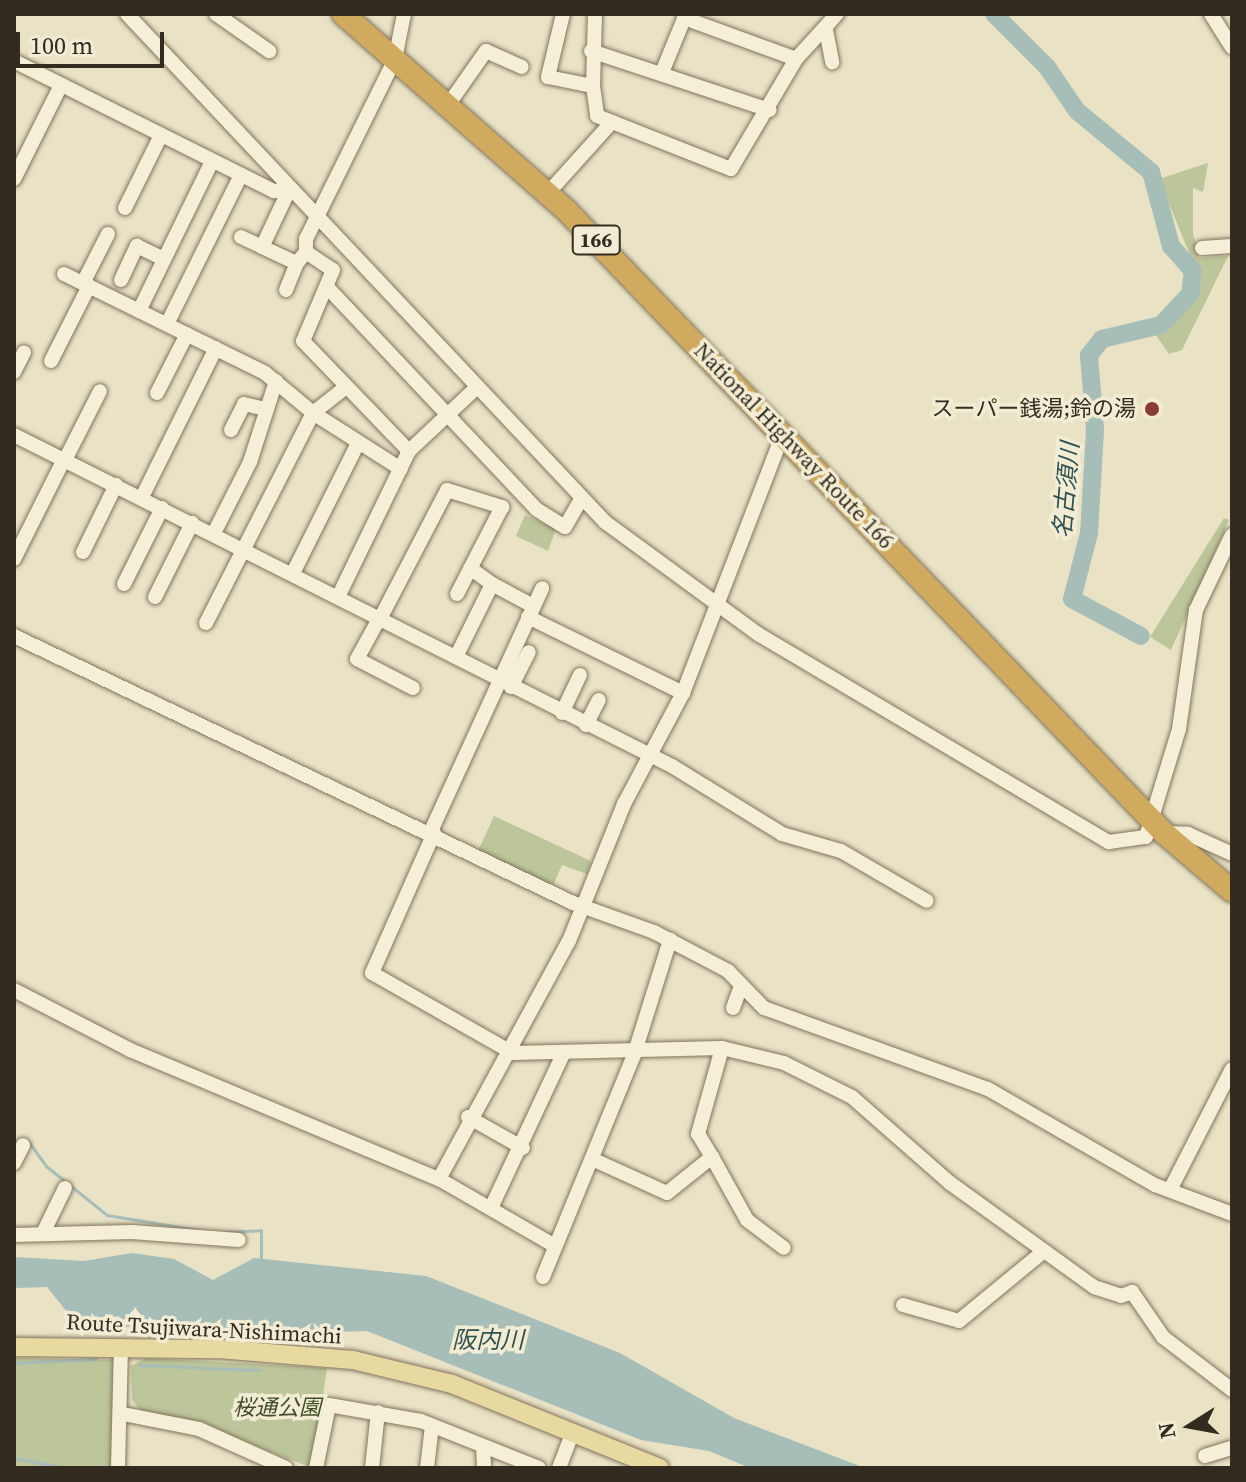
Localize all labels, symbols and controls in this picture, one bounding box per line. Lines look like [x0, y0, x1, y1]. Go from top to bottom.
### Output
scale bar [20, 16, 168, 66]
text: 100 m [30, 29, 93, 62]
road number: 166 [570, 224, 622, 256]
street label: National Highway Route 166 [689, 338, 899, 554]
place label: スーパー銭湯;鈴の湯 [931, 396, 1136, 422]
marker: スーパー銭湯;鈴の湯 [1143, 400, 1161, 418]
water label: 名古須川 [1047, 441, 1085, 539]
street label: Route Tsujiwara-Nishimachi [65, 1309, 343, 1349]
water label: 阪内川 [452, 1326, 524, 1354]
north arrow [1150, 1386, 1230, 1466]
park label: 桜通公園 [233, 1395, 321, 1421]
text: N [1150, 1420, 1183, 1441]

